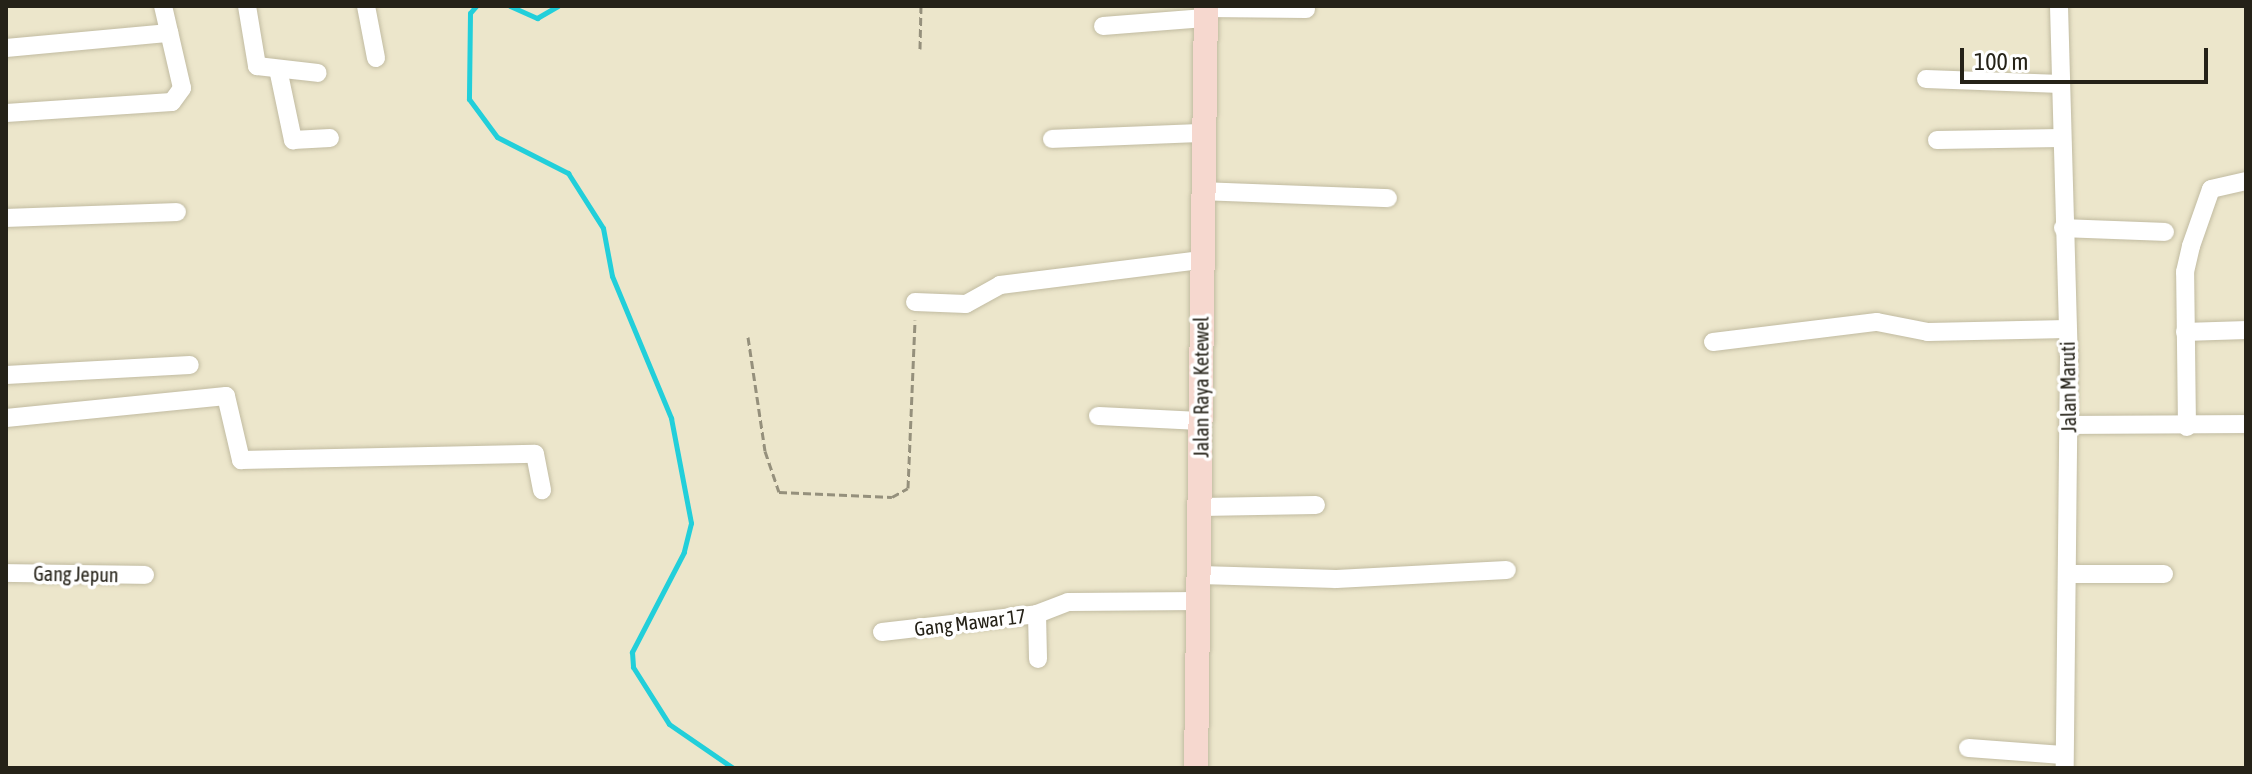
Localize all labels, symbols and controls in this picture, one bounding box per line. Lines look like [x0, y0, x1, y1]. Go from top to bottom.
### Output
scale bar [1964, 32, 2212, 82]
text: 100 m [1974, 48, 2028, 75]
street label: Jalan Raya Ketewel [1189, 316, 1213, 458]
street label: Jalan Maruti [2055, 341, 2081, 433]
street label: Gang Jepun [33, 561, 119, 587]
street label: Gang Mawar 17 [913, 603, 1027, 641]

